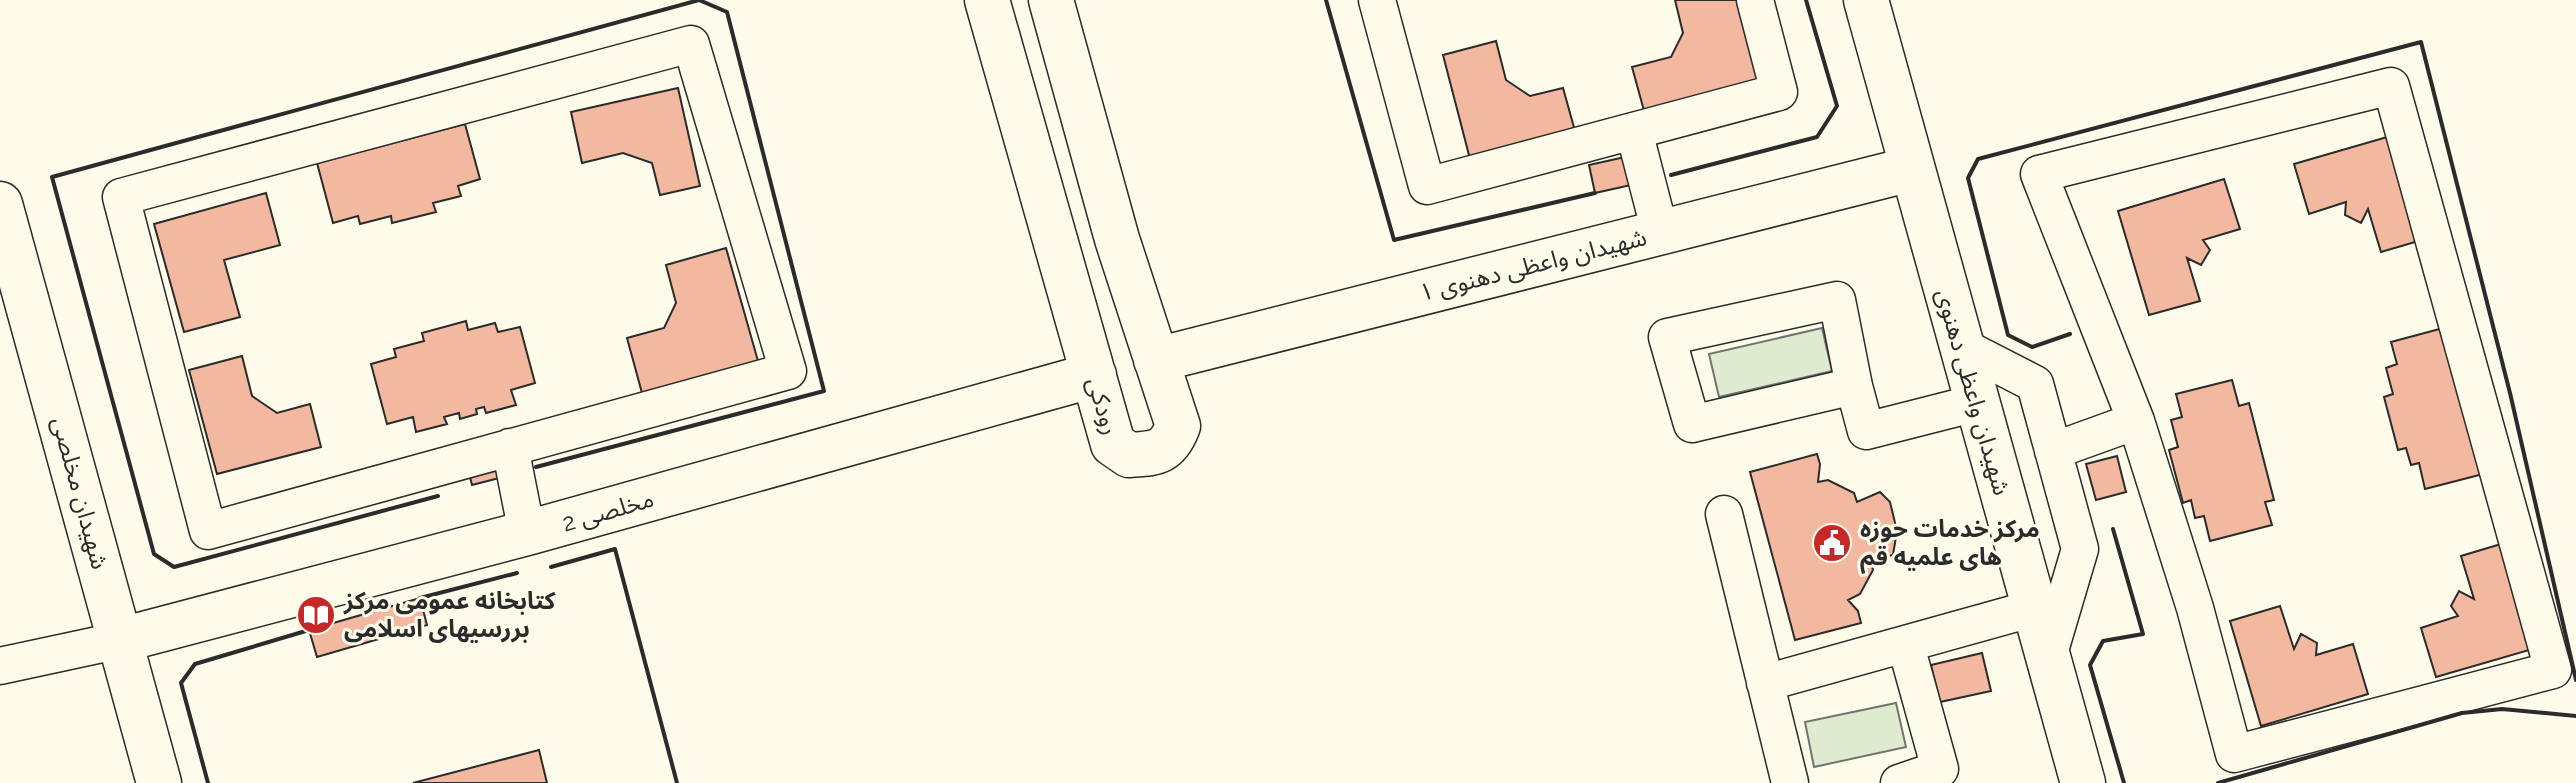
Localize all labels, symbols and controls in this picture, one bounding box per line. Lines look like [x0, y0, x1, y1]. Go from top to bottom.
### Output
street label: شهیدان واعظی دهنوی ۱ [1416, 222, 1650, 307]
street label: شهیدان واعظی دهنوی [1930, 285, 2017, 498]
street label: رودکی [1081, 374, 1126, 438]
street label: شهیدان مخلصی [46, 414, 115, 572]
street label: مخلصی 2 [559, 484, 657, 537]
place label: مرکز خدمات حوزه های علمیه قم [1860, 514, 2040, 574]
public building icon: مرکز خدمات حوزه های علمیه قم [1811, 522, 1853, 564]
place label: کتابخانه عمومی مرکز بررسیهای اسلامی [343, 586, 556, 643]
library icon: کتابخانه عمومی مرکز بررسیهای اسلامی [295, 594, 337, 636]

